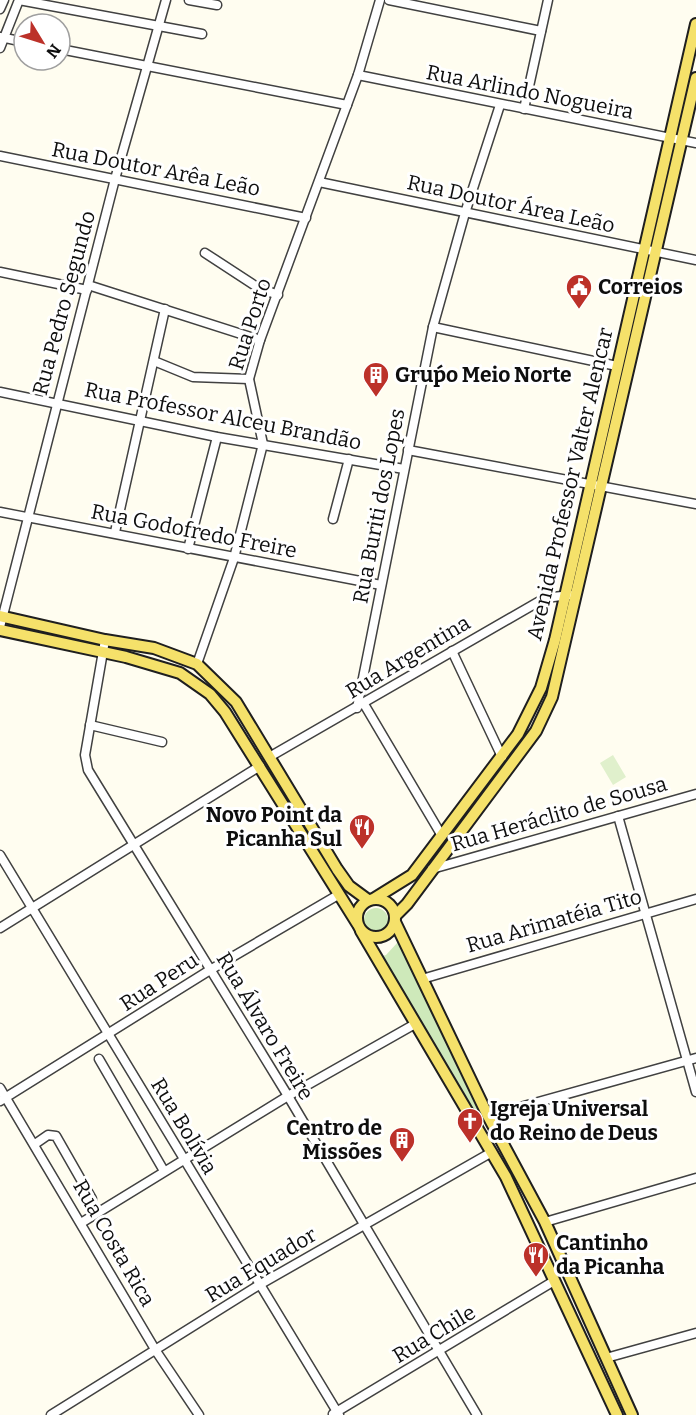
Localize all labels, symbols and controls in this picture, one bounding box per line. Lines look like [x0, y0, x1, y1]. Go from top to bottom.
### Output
north arrow [12, 12, 72, 72]
text: N [42, 40, 65, 62]
street label: Rua Arlindo Nogueira [424, 59, 636, 125]
street label: Rua Doutor Arêa Leão [49, 136, 263, 202]
street label: Rua Doutor Área Leão [405, 169, 617, 239]
street label: Rua Pedro Segundo [27, 208, 101, 398]
public building icon: Correios [564, 272, 594, 310]
place label: Correios [598, 274, 683, 300]
street label: Rua Porto [223, 275, 277, 373]
street label: Avenida Professor Valter Alencar [521, 325, 619, 643]
building icon: Gruṕo Meio Norte [361, 360, 391, 398]
place label: Gruṕo Meio Norte [395, 362, 572, 388]
street label: Rua Professor Alceu Brandão [82, 376, 364, 456]
street label: Rua Buriti dos Lopes [347, 406, 411, 606]
street label: Rua Godofredo Freire [89, 498, 299, 564]
street label: Rua Argentina [341, 609, 475, 704]
street label: Rua Heráclito de Sousa [448, 771, 671, 857]
place label: Novo Point da Picanha Sul [206, 802, 342, 852]
restaurant icon: Novo Point da Picanha Sul [347, 812, 377, 850]
street label: Rua Arimatéia Tito [463, 884, 645, 958]
street label: Rua Peru [115, 947, 203, 1017]
street label: Rua Álvaro Freire [211, 947, 319, 1105]
street label: Rua Bolívia [145, 1073, 223, 1179]
place label: Igreja Universal do Reino de Deus [490, 1096, 658, 1146]
church icon: Igreja Universal do Reino de Deus [455, 1106, 485, 1144]
place label: Centro de Missões [286, 1115, 382, 1165]
building icon: Centro de Missões [387, 1125, 417, 1163]
street label: Rua Costa Rica [67, 1175, 161, 1311]
street label: Rua Equador [201, 1222, 321, 1308]
place label: Cantinho da Picanha [556, 1230, 665, 1280]
restaurant icon: Cantinho da Picanha [521, 1240, 551, 1278]
street label: Rua Chile [388, 1299, 480, 1369]

